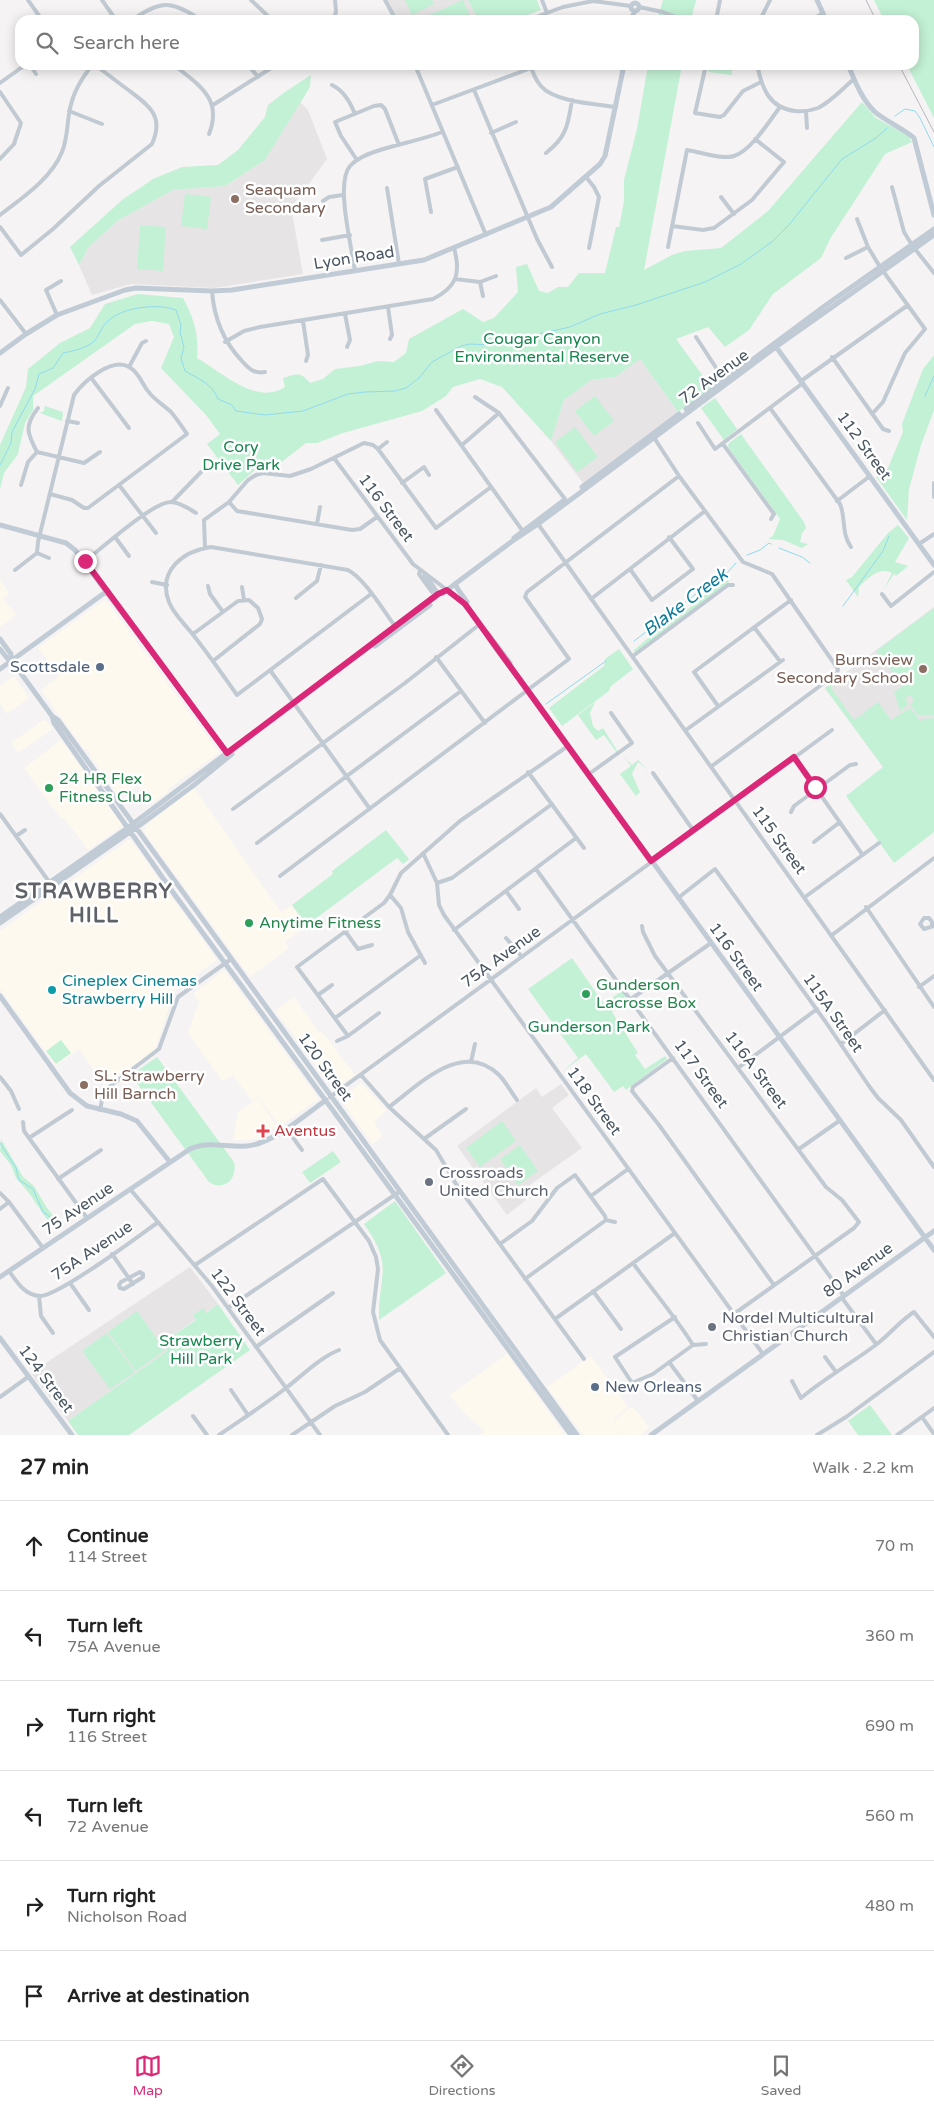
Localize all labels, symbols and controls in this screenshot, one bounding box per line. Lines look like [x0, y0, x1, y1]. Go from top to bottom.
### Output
search box [15, 15, 919, 70]
icon: search [33, 29, 61, 57]
text: Search here [73, 32, 180, 54]
place label: Seaquam Secondary [245, 180, 326, 218]
marker: Seaquam Secondary [229, 193, 241, 205]
street label: Lyon Road [312, 242, 396, 274]
park label: Cougar Canyon Environmental Reserve [455, 329, 629, 367]
street label: 72 Avenue [675, 345, 753, 409]
street label: 112 Street [832, 408, 896, 484]
park label: Cory Drive Park [202, 437, 280, 475]
street label: 116 Street [354, 470, 418, 546]
route end [74, 550, 97, 573]
water label: Blake Creek [638, 562, 733, 641]
place label: Burnsview Secondary School [777, 650, 913, 688]
place label: Scottsdale [10, 657, 90, 677]
marker: Scottsdale [94, 661, 106, 673]
marker: Burnsview Secondary School [917, 663, 929, 675]
place label: 24 HR Flex Fitness Club [59, 769, 152, 807]
route start [804, 776, 827, 799]
marker: 24 HR Flex Fitness Club [43, 782, 55, 794]
street label: 115 Street [747, 802, 811, 878]
district label: STRAWBERRY HILL [15, 879, 173, 928]
place label: Anytime Fitness [259, 913, 381, 933]
marker: Anytime Fitness [243, 917, 255, 929]
street label: 116 Street [704, 919, 768, 995]
street label: 75A Avenue [457, 921, 545, 993]
street label: 115A Street [798, 970, 868, 1056]
place label: Cineplex Cinemas Strawberry Hill [62, 971, 197, 1009]
place label: Gunderson Lacrosse Box [596, 975, 696, 1013]
marker: Cineplex Cinemas Strawberry Hill [46, 984, 58, 996]
marker: Gunderson Lacrosse Box [580, 988, 592, 1000]
park label: Gunderson Park [528, 1017, 650, 1037]
street label: 116A Street [720, 1027, 792, 1113]
street label: 120 Street [293, 1029, 357, 1105]
street label: 117 Street [669, 1036, 733, 1112]
street label: 118 Street [562, 1063, 626, 1139]
place label: SL: Strawberry Hill Barnch [94, 1066, 205, 1104]
marker: SL: Strawberry Hill Barnch [78, 1079, 90, 1091]
place label: Aventus [274, 1121, 336, 1141]
marker: Aventus [256, 1124, 270, 1138]
place label: Crossroads United Church [439, 1163, 549, 1201]
marker: Crossroads United Church [423, 1176, 435, 1188]
street label: 75 Avenue [39, 1178, 117, 1240]
street label: 75A Avenue [48, 1217, 136, 1285]
street label: 80 Avenue [819, 1238, 897, 1302]
street label: 122 Street [206, 1264, 270, 1340]
place label: Nordel Multicultural Christian Church [722, 1308, 874, 1346]
marker: Nordel Multicultural Christian Church [706, 1321, 718, 1333]
park label: Strawberry Hill Park [159, 1331, 243, 1369]
street label: 124 Street [14, 1341, 78, 1417]
place label: New Orleans [605, 1377, 702, 1397]
marker: New Orleans [589, 1381, 601, 1393]
text: 27 min [20, 1455, 89, 1480]
text: Walk · 2.2 km [812, 1458, 914, 1478]
text: Continue [67, 1525, 149, 1547]
icon: ahead [20, 1532, 48, 1560]
text: 70 m [875, 1536, 914, 1556]
text: 114 Street [67, 1547, 147, 1567]
text: Turn left [67, 1615, 143, 1637]
icon: left [20, 1622, 48, 1650]
text: 360 m [865, 1626, 914, 1646]
text: 75A Avenue [67, 1637, 160, 1657]
text: Turn right [67, 1705, 155, 1727]
icon: right [20, 1712, 48, 1740]
text: 690 m [865, 1716, 914, 1736]
text: 116 Street [67, 1727, 147, 1747]
text: Turn left [67, 1795, 143, 1817]
icon: left [20, 1802, 48, 1830]
text: 560 m [865, 1806, 914, 1826]
text: 72 Avenue [67, 1817, 149, 1837]
text: Turn right [67, 1885, 155, 1907]
icon: right [20, 1892, 48, 1920]
text: 480 m [865, 1896, 914, 1916]
text: Nicholson Road [67, 1907, 187, 1927]
icon: arrive [20, 1982, 48, 2010]
text: Arrive at destination [67, 1985, 250, 2007]
tab: Map [133, 2052, 163, 2099]
tab: Directions [428, 2052, 495, 2099]
tab: Saved [761, 2052, 801, 2099]

